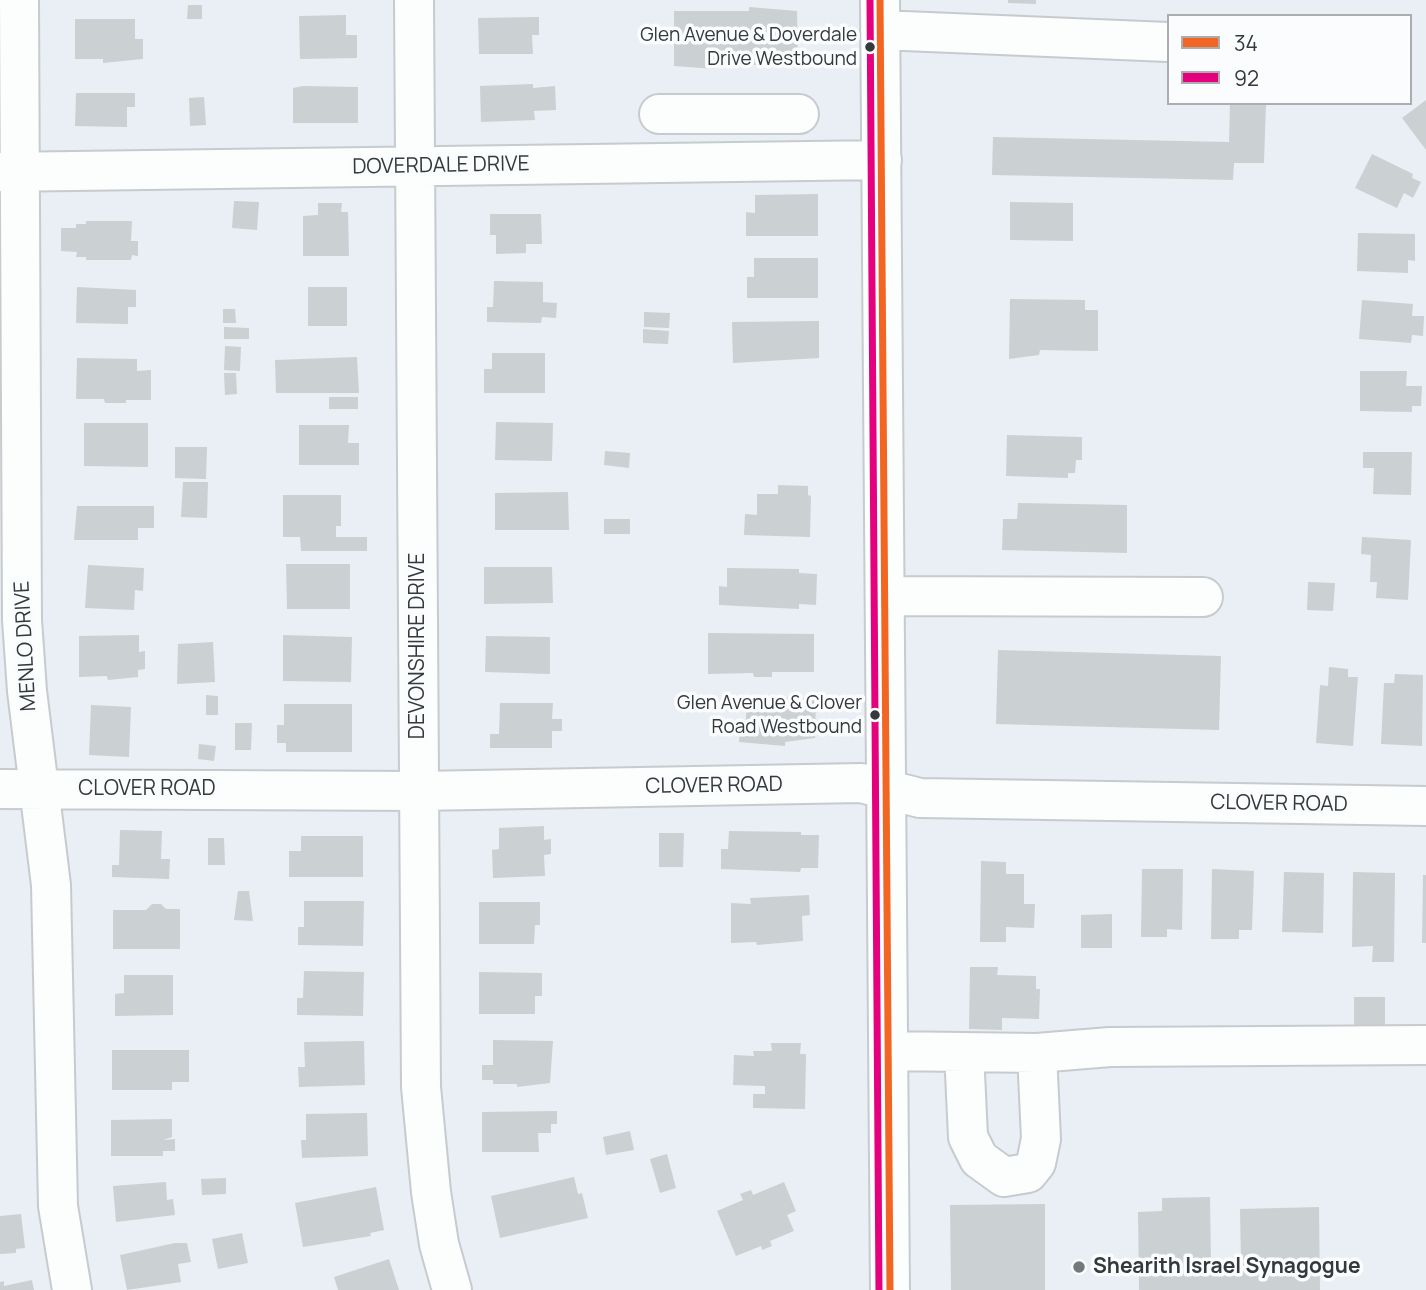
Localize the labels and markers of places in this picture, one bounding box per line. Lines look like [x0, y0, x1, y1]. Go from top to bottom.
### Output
place label: Glen Avenue & Doverdale Drive Westbound [640, 25, 857, 69]
marker: Glen Avenue & Doverdale Drive Westbound [863, 40, 877, 54]
place label: Glen Avenue & Clover Road Westbound [677, 693, 862, 737]
marker: Glen Avenue & Clover Road Westbound [868, 708, 882, 722]
place label: Shearith Israel Synagogue [1093, 1254, 1361, 1280]
marker: Shearith Israel Synagogue [1071, 1259, 1087, 1275]

